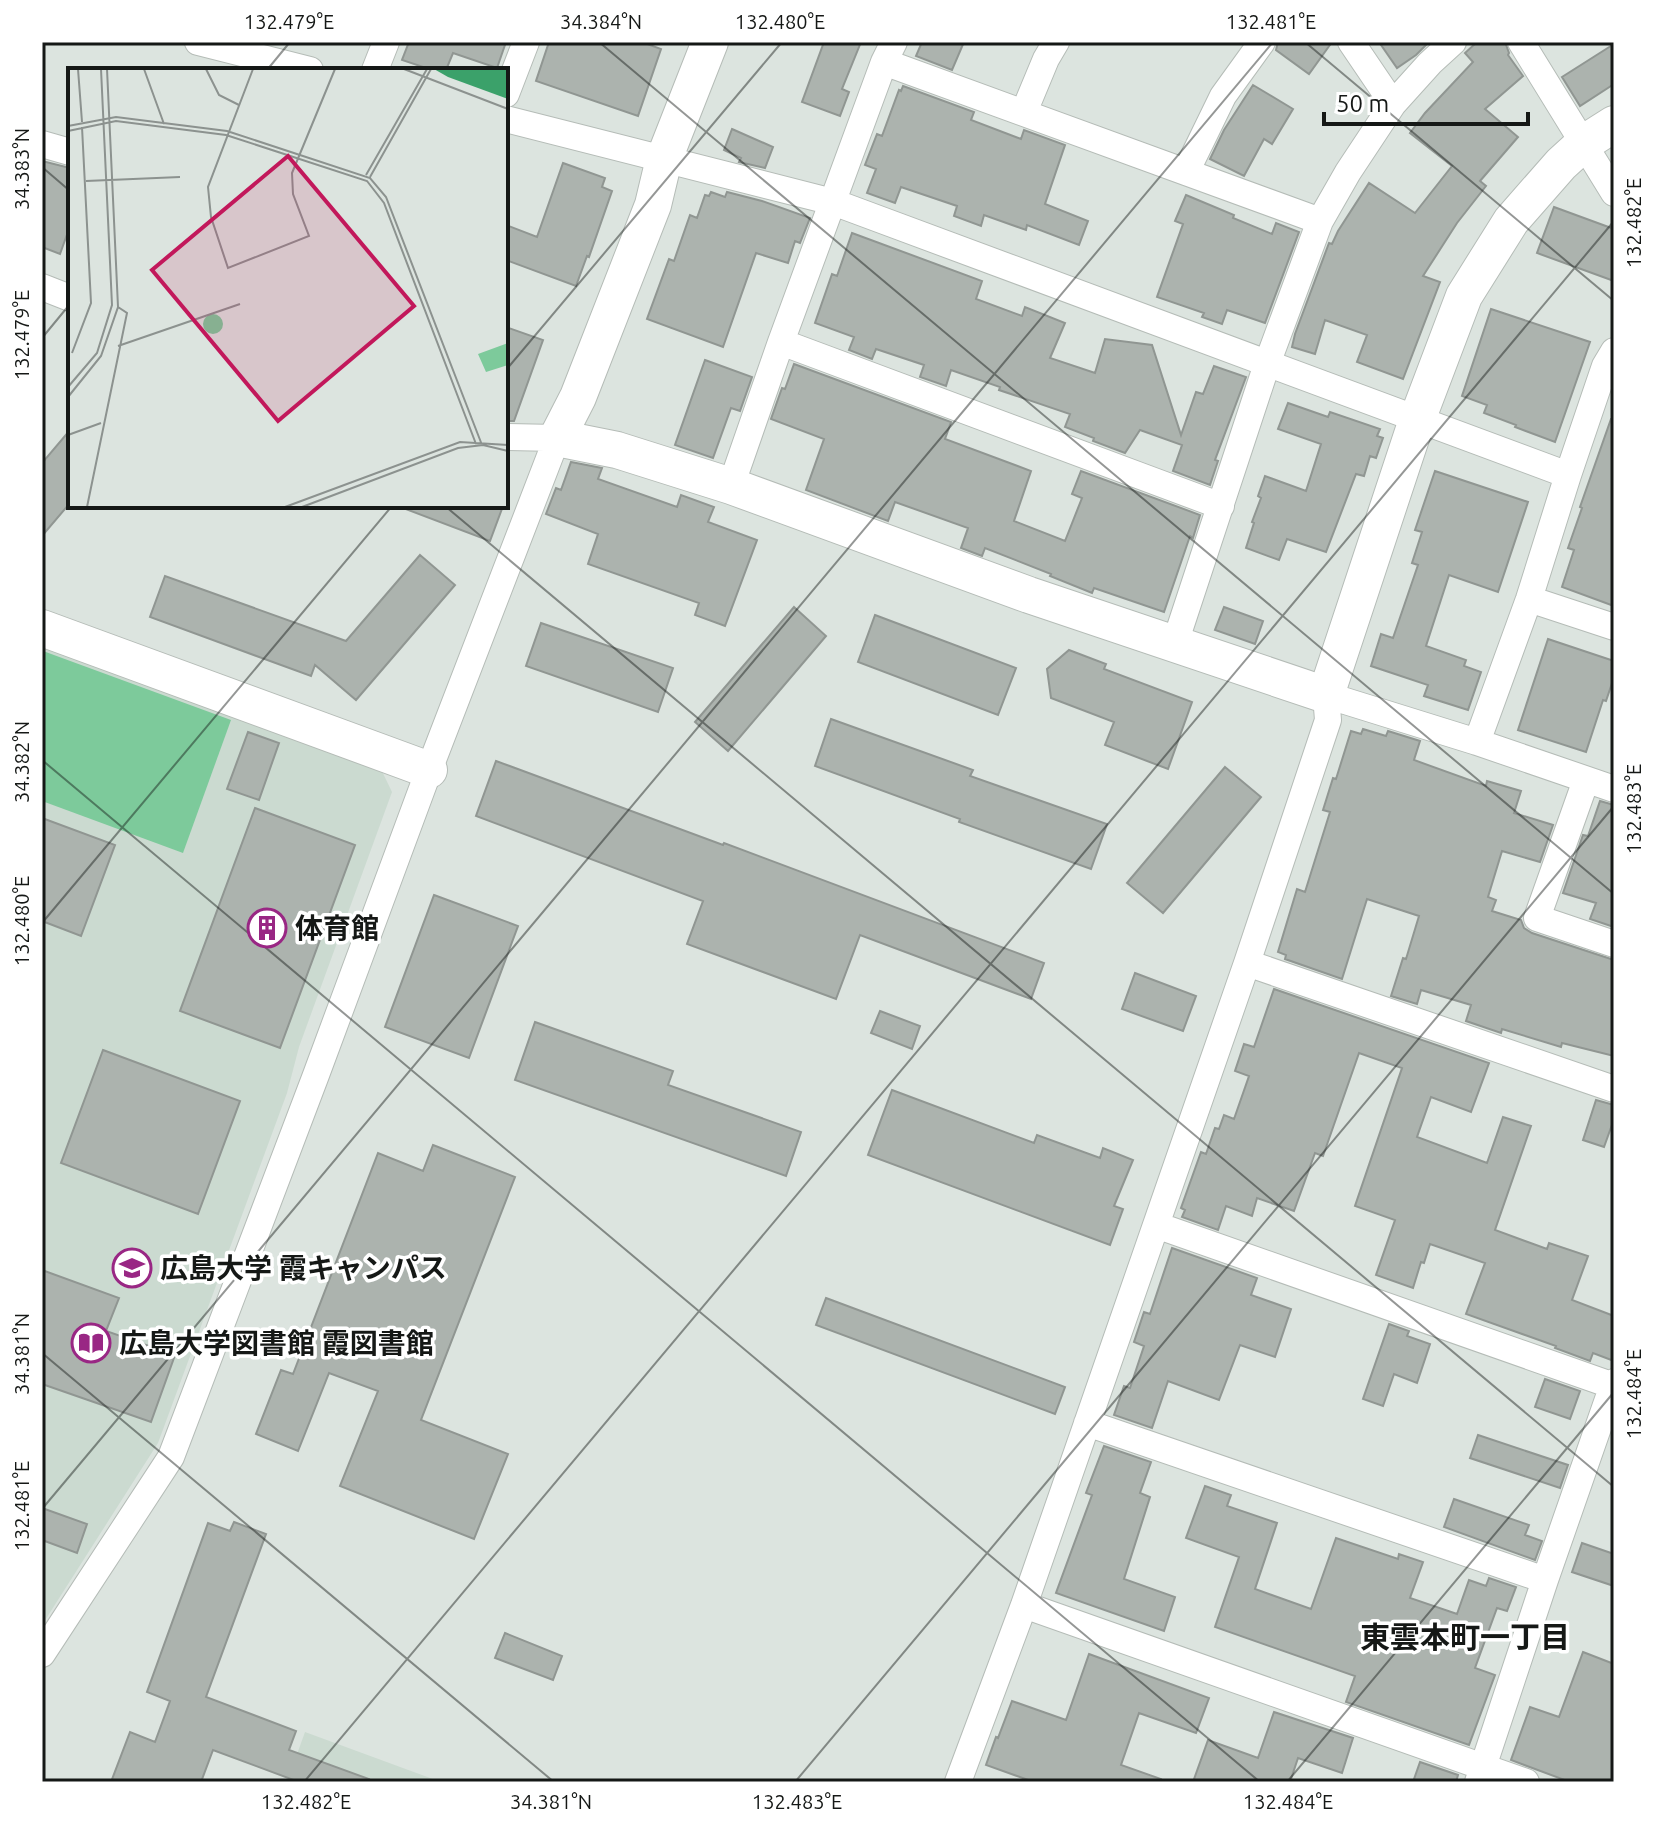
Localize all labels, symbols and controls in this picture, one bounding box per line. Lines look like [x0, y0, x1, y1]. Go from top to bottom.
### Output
text: 132.479°E [244, 10, 334, 33]
text: 34.384°N [560, 10, 642, 33]
text: 132.480°E [735, 10, 825, 33]
text: 132.481°E [1226, 10, 1316, 33]
inset map [68, 68, 508, 508]
scale bar [1324, 76, 1528, 126]
text: 50 m [1336, 90, 1389, 117]
text: 34.383°N [10, 128, 33, 210]
text: 132.482°E [1622, 178, 1645, 268]
text: 132.479°E [10, 290, 33, 380]
text: 34.382°N [10, 721, 33, 803]
text: 132.483°E [1622, 764, 1645, 854]
text: 132.480°E [10, 876, 33, 966]
building icon: 体育館 [246, 907, 288, 949]
place label: 体育館 [295, 912, 379, 943]
school or university icon: 広島大学 霞キャンパス [111, 1247, 153, 1289]
place label: 広島大学 霞キャンパス [160, 1252, 447, 1283]
text: 34.381°N [10, 1313, 33, 1395]
library icon: 広島大学図書館 霞図書館 [70, 1322, 112, 1364]
place label: 広島大学図書館 霞図書館 [119, 1327, 434, 1358]
text: 132.484°E [1622, 1349, 1645, 1439]
text: 132.481°E [10, 1461, 33, 1551]
district label: 東雲本町一丁目 [1360, 1620, 1570, 1654]
text: 132.482°E [261, 1790, 351, 1813]
text: 34.381°N [510, 1790, 592, 1813]
text: 132.483°E [752, 1790, 842, 1813]
text: 132.484°E [1243, 1790, 1333, 1813]

